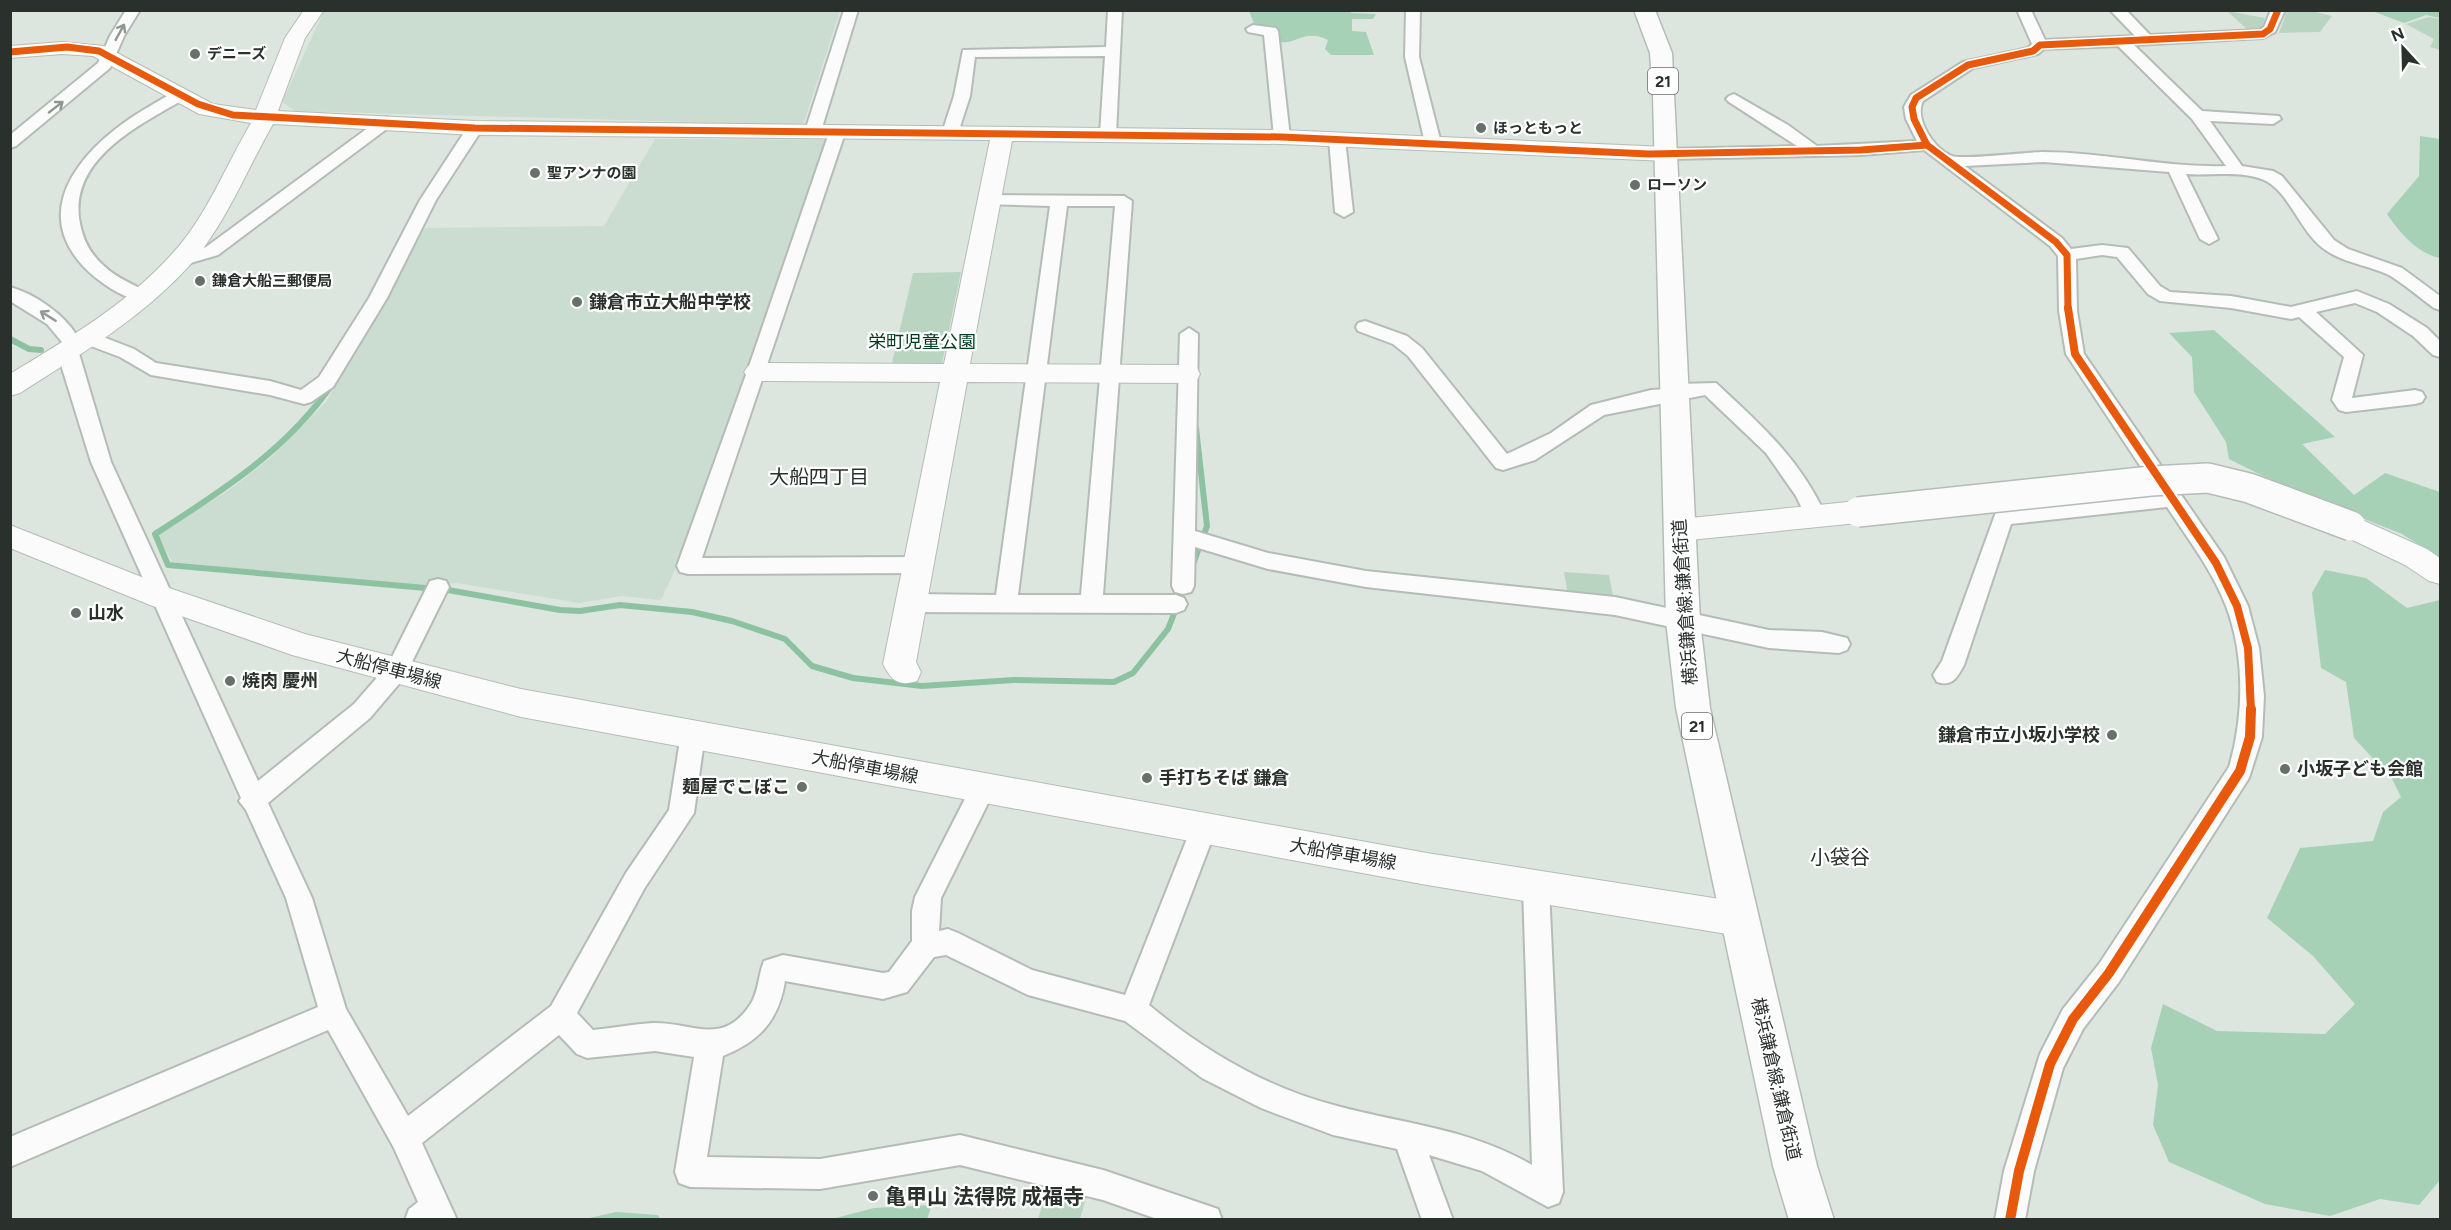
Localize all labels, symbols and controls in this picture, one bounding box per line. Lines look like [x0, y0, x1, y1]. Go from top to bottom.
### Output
north arrow [2373, 18, 2433, 78]
text: N [2388, 23, 2407, 46]
one-way arrow [115, 24, 126, 42]
place label: デニーズ [207, 45, 266, 63]
marker: デニーズ [188, 47, 202, 61]
road number: 21 [1648, 68, 1678, 94]
one-way arrow [48, 101, 64, 113]
place label: ほっともっと [1493, 119, 1583, 137]
marker: ほっともっと [1474, 121, 1488, 135]
place label: 聖アンナの園 [547, 164, 636, 182]
marker: 聖アンナの園 [528, 166, 542, 180]
place label: ローソン [1647, 176, 1707, 194]
marker: ローソン [1628, 178, 1642, 192]
place label: 鎌倉大船三郵便局 [211, 272, 332, 290]
marker: 鎌倉大船三郵便局 [193, 274, 207, 288]
place label: 鎌倉市立大船中学校 [589, 291, 751, 313]
marker: 鎌倉市立大船中学校 [570, 295, 584, 309]
one-way arrow [40, 310, 57, 322]
park label: 栄町児童公園 [868, 331, 976, 353]
district label: 大船四丁目 [769, 465, 869, 489]
street label: 横浜鎌倉線;鎌倉街道 [1668, 518, 1702, 686]
place label: 山水 [88, 602, 124, 624]
marker: 山水 [69, 606, 83, 620]
street label: 大船停車場線 [334, 644, 444, 694]
place label: 焼肉 慶州 [242, 670, 318, 692]
marker: 焼肉 慶州 [223, 674, 237, 688]
road number: 21 [1682, 713, 1712, 739]
place label: 鎌倉市立小坂小学校 [1938, 724, 2100, 746]
marker: 鎌倉市立小坂小学校 [2105, 728, 2119, 742]
street label: 大船停車場線 [810, 746, 920, 788]
place label: 小坂子ども会館 [2297, 758, 2423, 780]
marker: 小坂子ども会館 [2278, 762, 2292, 776]
place label: 手打ちそば 鎌倉 [1159, 767, 1289, 789]
marker: 手打ちそば 鎌倉 [1140, 771, 1154, 785]
place label: 麺屋でこぼこ [682, 776, 790, 798]
marker: 麺屋でこぼこ [795, 780, 809, 794]
street label: 大船停車場線 [1288, 834, 1398, 874]
district label: 小袋谷 [1810, 845, 1870, 869]
street label: 横浜鎌倉線;鎌倉街道 [1747, 995, 1805, 1163]
place label: 亀甲山 法得院 成福寺 [885, 1184, 1084, 1209]
marker: 亀甲山 法得院 成福寺 [866, 1189, 880, 1203]

